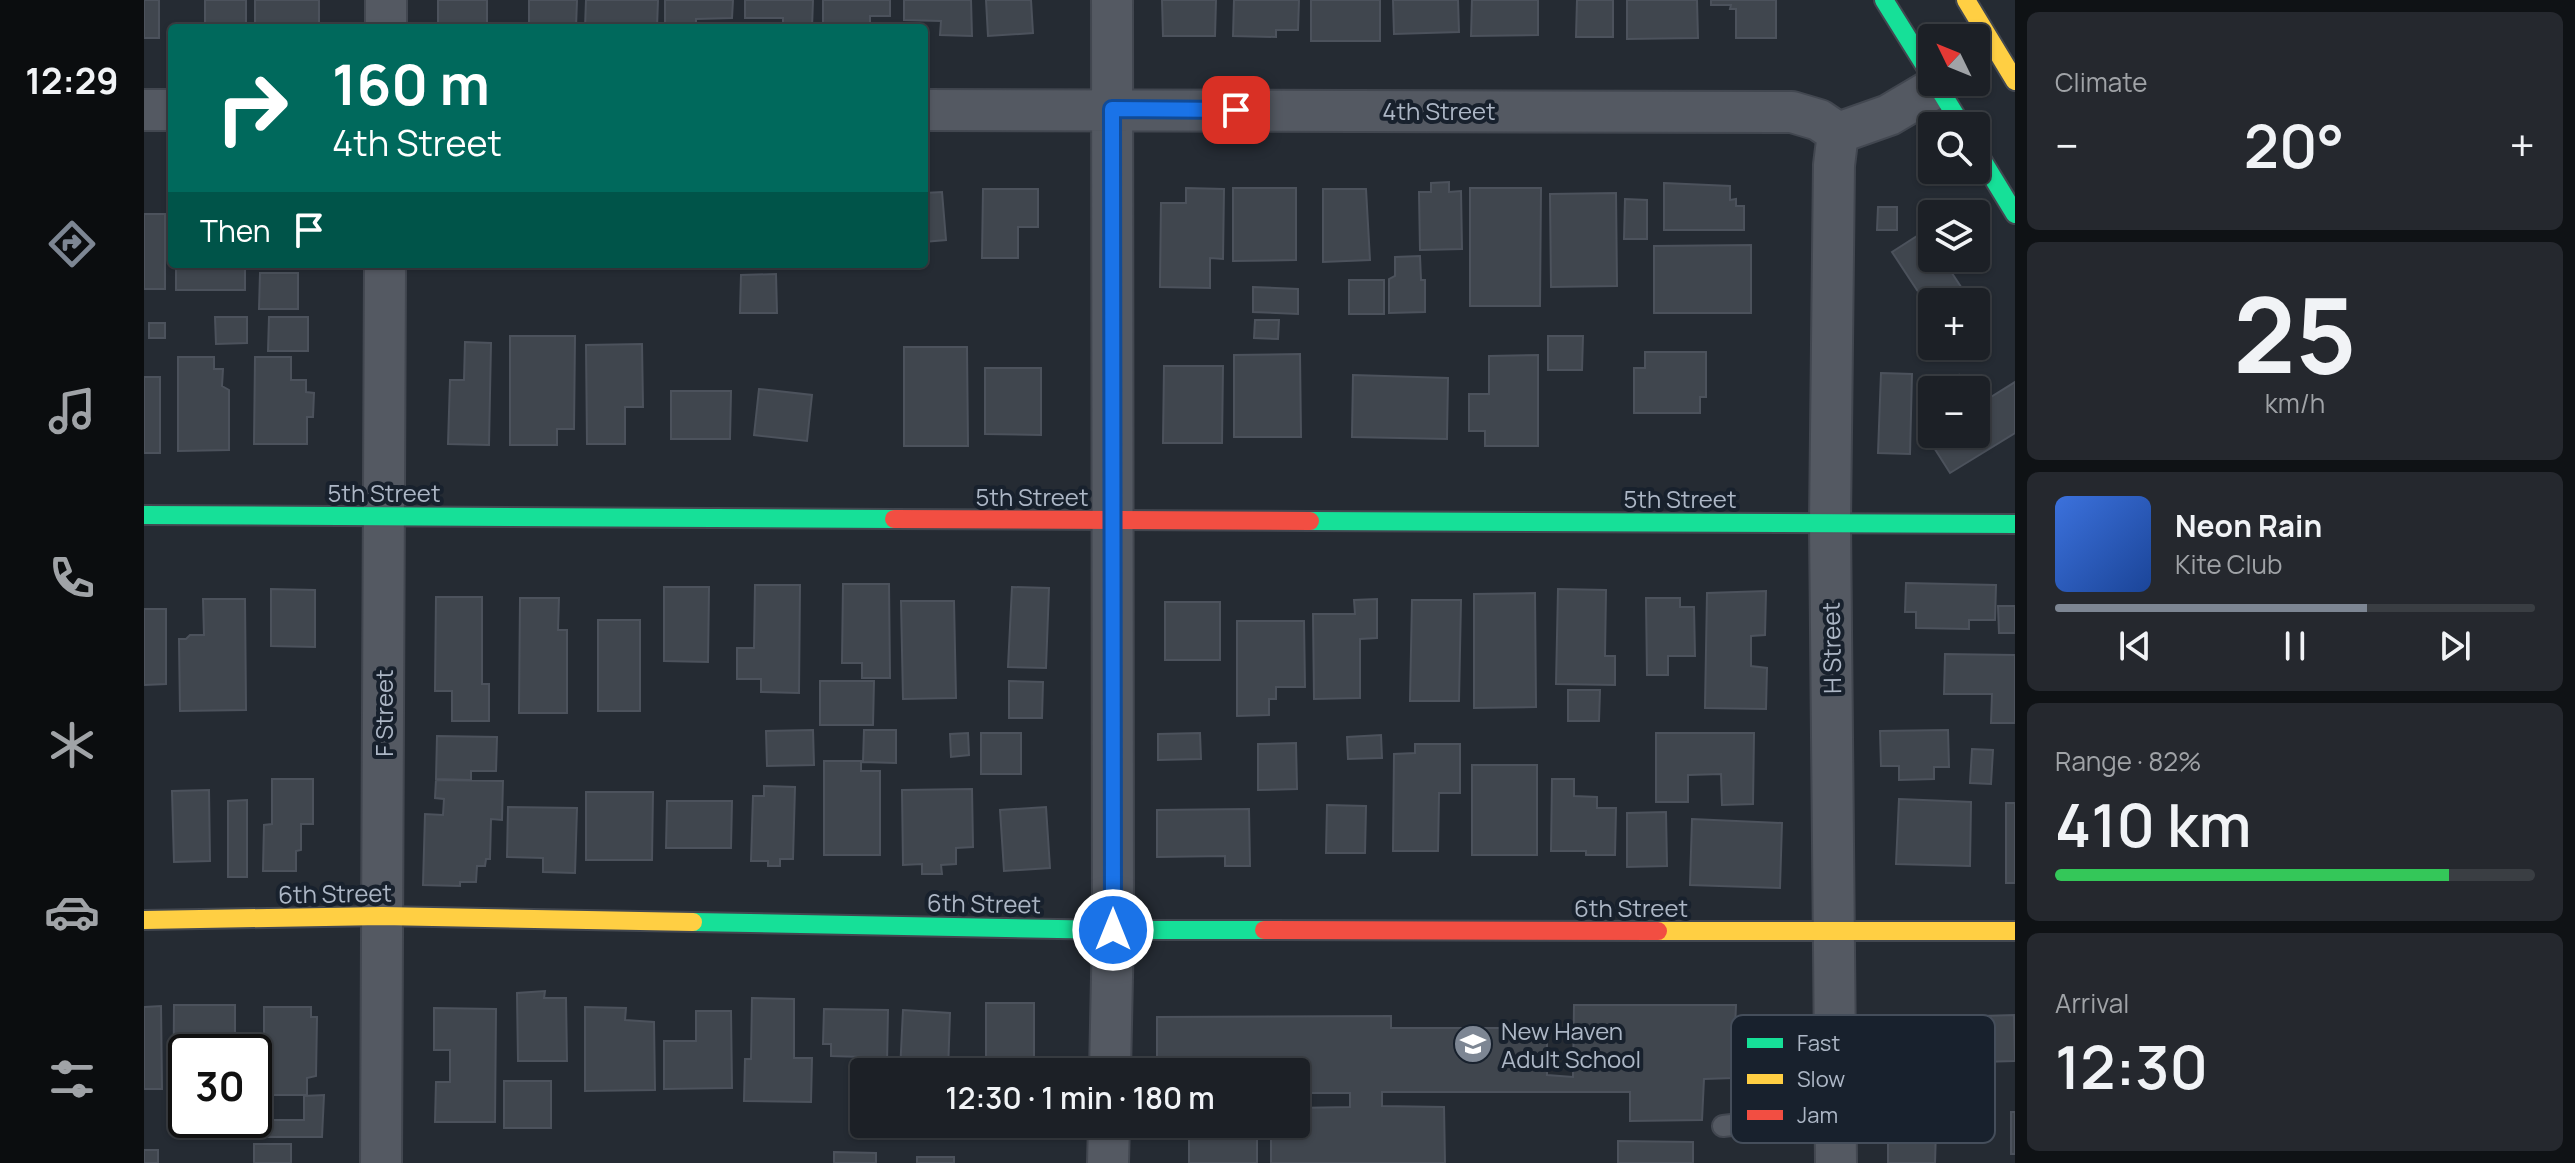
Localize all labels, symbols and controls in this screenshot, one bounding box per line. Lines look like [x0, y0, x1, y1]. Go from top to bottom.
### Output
north arrow [1918, 24, 1990, 96]
map controls [1918, 24, 1990, 448]
text: 160 m [332, 45, 490, 122]
text: 12:29 [25, 56, 119, 105]
icon: right [200, 56, 304, 160]
text: Climate [2055, 64, 2147, 100]
pin [1202, 76, 1270, 144]
icon: arrive [1214, 88, 1258, 132]
street label: 4th Street [1382, 94, 1496, 127]
text: 20° [2244, 104, 2345, 186]
button: search [1918, 112, 1990, 184]
text: − [2055, 115, 2079, 175]
text: + [2510, 115, 2535, 175]
text: 4th Street [332, 118, 502, 167]
button: layers [1918, 200, 1990, 272]
icon: arrive [287, 208, 331, 252]
text: Then [200, 210, 271, 251]
icon: directions [44, 216, 100, 272]
text: 25 [2234, 262, 2356, 404]
button: + [1918, 288, 1990, 360]
button: − [1918, 376, 1990, 448]
icon: music [44, 383, 100, 439]
text: km/h [2265, 385, 2325, 421]
street label: 5th Street [327, 476, 441, 509]
street label: 5th Street [975, 480, 1089, 513]
street label: 5th Street [1623, 482, 1737, 515]
text: Neon Rain [2175, 505, 2322, 546]
text: Kite Club [2175, 546, 2282, 582]
icon: phone [44, 550, 100, 606]
street label: H Street [1814, 602, 1848, 694]
icon: previous [2113, 624, 2157, 668]
icon: pause [2273, 624, 2317, 668]
icon: next [2433, 624, 2477, 668]
street label: F Street [367, 669, 400, 757]
icon: climate [44, 717, 100, 773]
text: Range · 82% [2055, 743, 2202, 779]
text: 410 km [2055, 783, 2251, 865]
street label: 6th Street [278, 876, 392, 910]
icon: car [44, 884, 100, 940]
street label: 6th Street [927, 886, 1041, 920]
position arrow [1071, 888, 1155, 972]
street label: 6th Street [1574, 891, 1688, 924]
text: Arrival [2055, 985, 2129, 1021]
place label: New Haven Adult School [1501, 1014, 1641, 1075]
legend [1731, 1015, 1995, 1143]
school or university icon: New Haven Adult School [1452, 1023, 1494, 1065]
text: 12:30 [2055, 1025, 2208, 1107]
text: Fast [1797, 1028, 1840, 1058]
speed limit sign: 30 [168, 1034, 272, 1138]
icon: filters [44, 1051, 100, 1107]
text: Slow [1797, 1064, 1845, 1094]
text: 12:30 · 1 min · 180 m [945, 1077, 1215, 1118]
text: Jam [1797, 1100, 1838, 1130]

